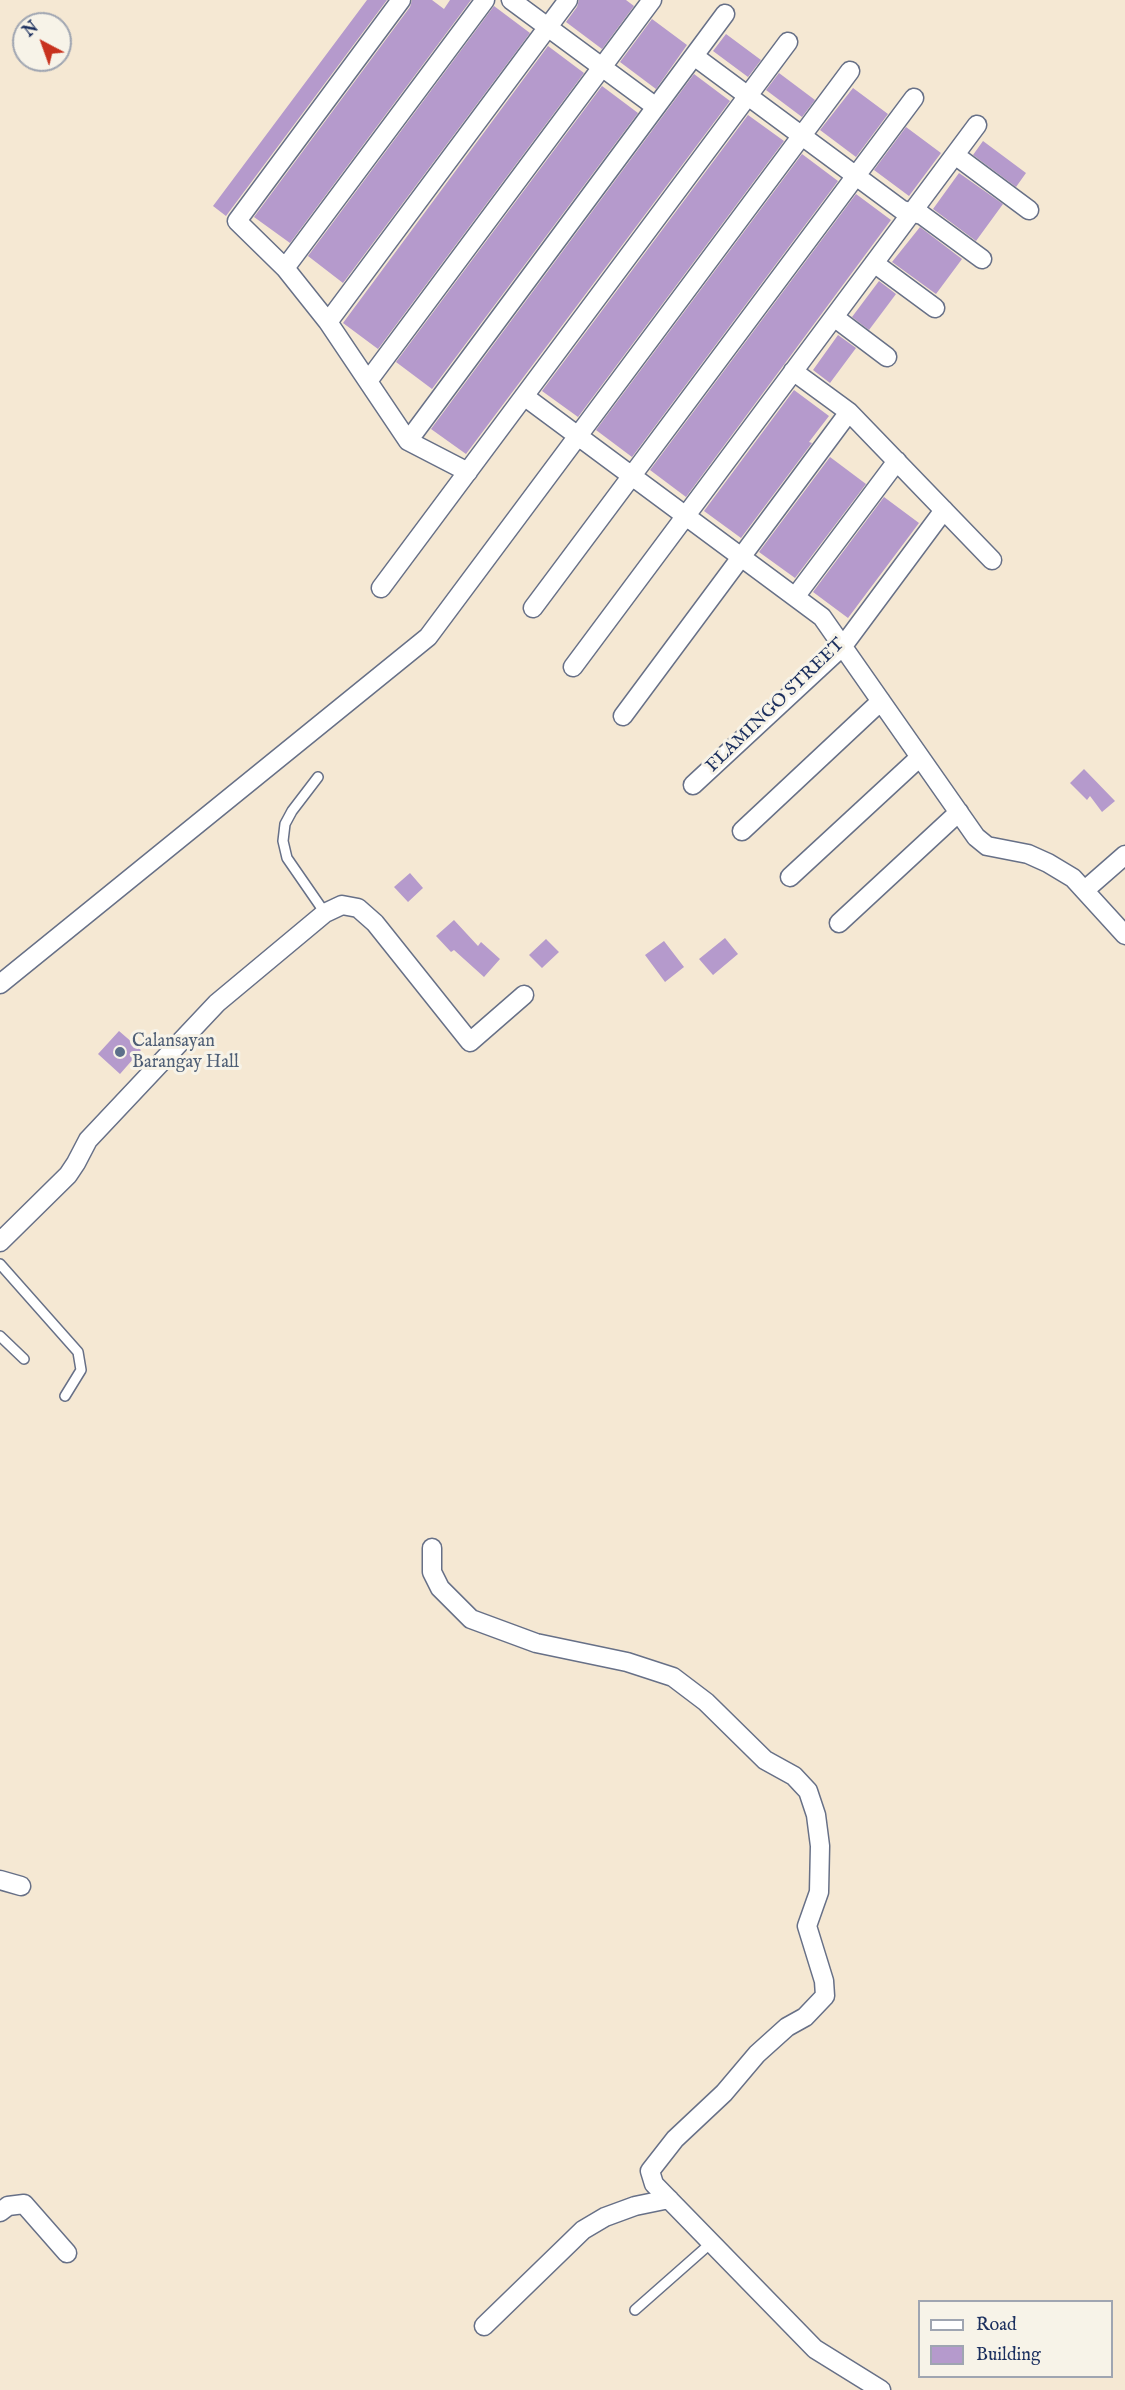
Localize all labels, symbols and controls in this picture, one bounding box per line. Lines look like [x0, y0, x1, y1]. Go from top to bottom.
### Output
north arrow [12, 12, 72, 72]
text: N [20, 18, 43, 42]
street label: FLAMINGO STREET [702, 634, 850, 778]
place label: Calansayan Barangay Hall [132, 1031, 239, 1074]
marker: Calansayan Barangay Hall [113, 1045, 127, 1059]
legend [918, 2300, 1113, 2378]
text: Road [976, 2314, 1017, 2337]
text: Building [976, 2344, 1041, 2367]

